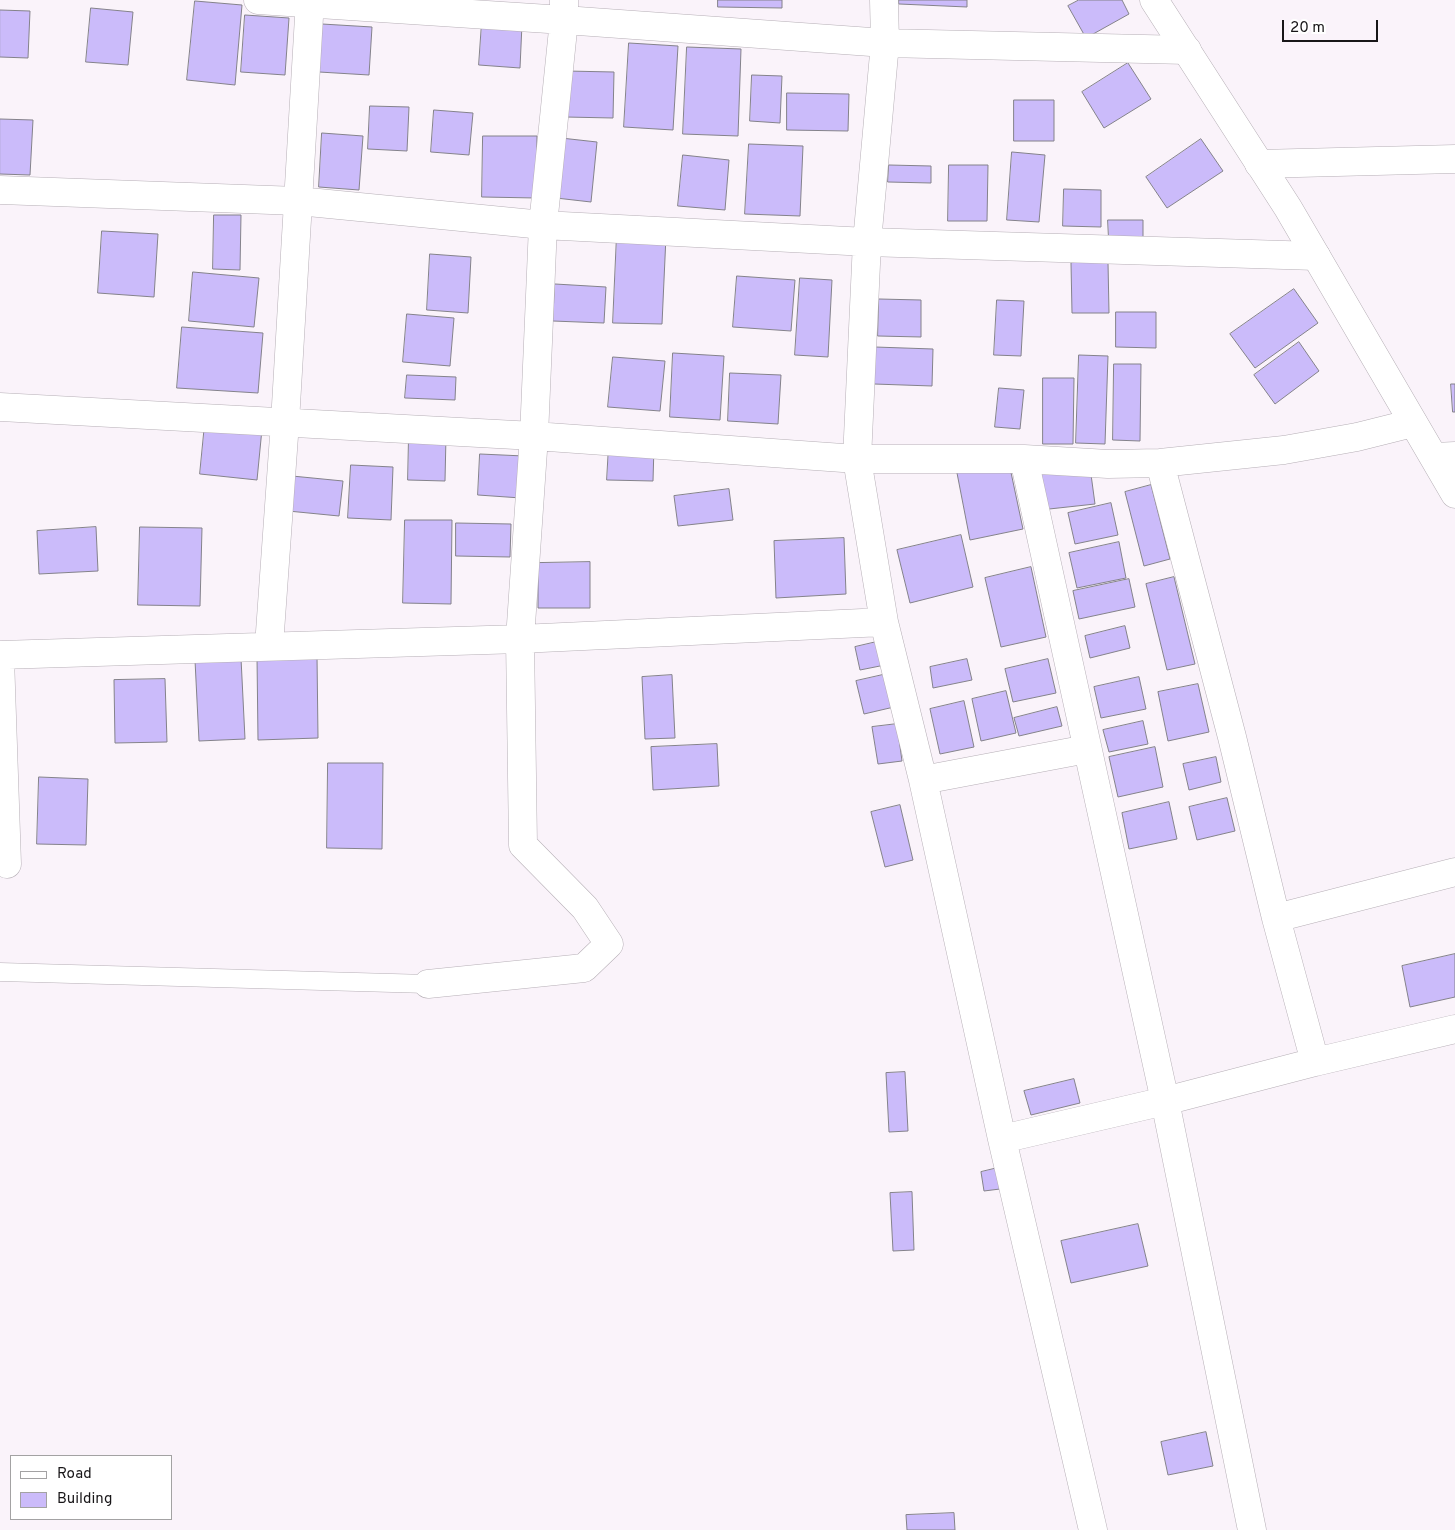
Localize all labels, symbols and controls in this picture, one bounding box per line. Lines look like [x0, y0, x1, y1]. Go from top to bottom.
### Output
scale bar [1285, 10, 1381, 42]
text: 20 m [1290, 19, 1325, 38]
legend [10, 1455, 172, 1520]
text: Road [57, 1465, 92, 1484]
text: Building [57, 1490, 112, 1509]

